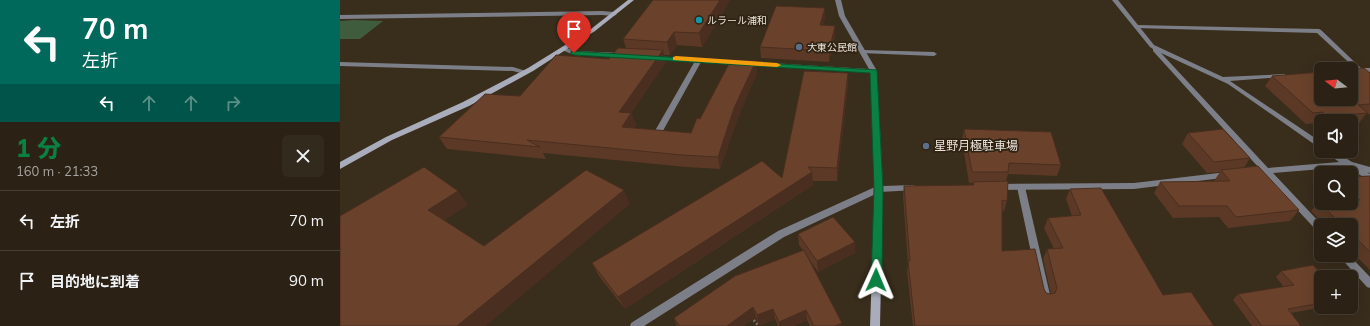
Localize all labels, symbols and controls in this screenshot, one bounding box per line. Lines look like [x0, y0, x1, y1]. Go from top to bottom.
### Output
text: 70 m [82, 11, 148, 46]
pin [557, 12, 591, 53]
place label: ルラール浦和 [707, 14, 767, 27]
marker: ルラール浦和 [694, 15, 704, 25]
icon: left [16, 16, 68, 68]
icon: arrive [563, 18, 585, 40]
place label: 大東公民館 [807, 41, 857, 54]
marker: 大東公民館 [794, 42, 804, 52]
text: 左折 [82, 49, 118, 72]
north arrow [1314, 62, 1358, 106]
map controls [1314, 62, 1358, 314]
icon: left [96, 92, 118, 114]
icon: ahead [138, 92, 160, 114]
icon: ahead [180, 92, 202, 114]
icon: right [222, 92, 244, 114]
button: sound [1314, 114, 1358, 158]
text: 1 分 [16, 133, 61, 163]
button: close [282, 135, 324, 177]
place label: 星野月極駐車場 [934, 138, 1018, 153]
marker: 星野月極駐車場 [921, 141, 931, 151]
text: 160 m · 21:33 [16, 163, 98, 179]
button: search [1314, 166, 1358, 210]
icon: left [16, 210, 38, 232]
text: 70 m [289, 211, 324, 230]
text: 左折 [50, 212, 80, 231]
button: layers [1314, 218, 1358, 262]
position arrow [855, 259, 897, 301]
icon: arrive [16, 270, 38, 292]
button: + [1314, 270, 1358, 314]
text: 90 m [289, 271, 324, 290]
text: 目的地に到着 [50, 272, 140, 291]

